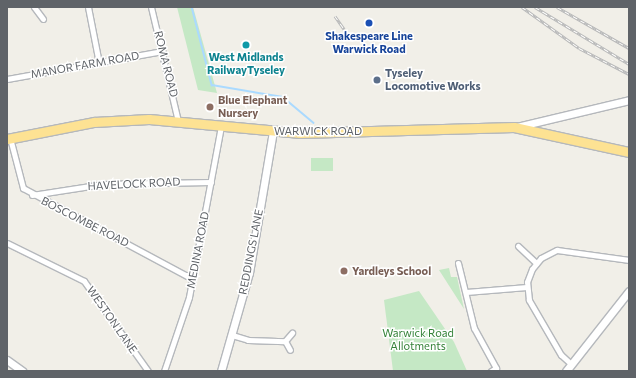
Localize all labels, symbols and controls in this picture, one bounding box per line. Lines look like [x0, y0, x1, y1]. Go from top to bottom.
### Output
marker: Shakespeare Line Warwick Road [363, 17, 375, 29]
street label: ROMA ROAD [151, 30, 181, 98]
place label: Shakespeare Line Warwick Road [325, 30, 413, 56]
marker: West Midlands RailwayTyseley [241, 40, 251, 50]
street label: MANOR FARM ROAD [30, 49, 140, 81]
place label: West Midlands RailwayTyseley [207, 51, 285, 77]
place label: Tyseley Locomotive Works [385, 67, 481, 93]
marker: Tyseley Locomotive Works [372, 75, 382, 85]
place label: Blue Elephant Nursery [218, 94, 287, 120]
marker: Blue Elephant Nursery [205, 102, 215, 112]
street label: WARWICK ROAD [274, 124, 362, 138]
street label: HAVELOCK ROAD [87, 175, 181, 193]
street label: BOSCOMBE ROAD [39, 194, 131, 250]
street label: REDDINGS LANE [236, 208, 266, 296]
street label: MEDINA ROAD [184, 211, 212, 289]
place label: Yardleys School [352, 264, 431, 278]
marker: Yardleys School [339, 266, 349, 276]
street label: WESTON LANE [84, 284, 140, 356]
park label: Warwick Road Allotments [382, 327, 454, 353]

